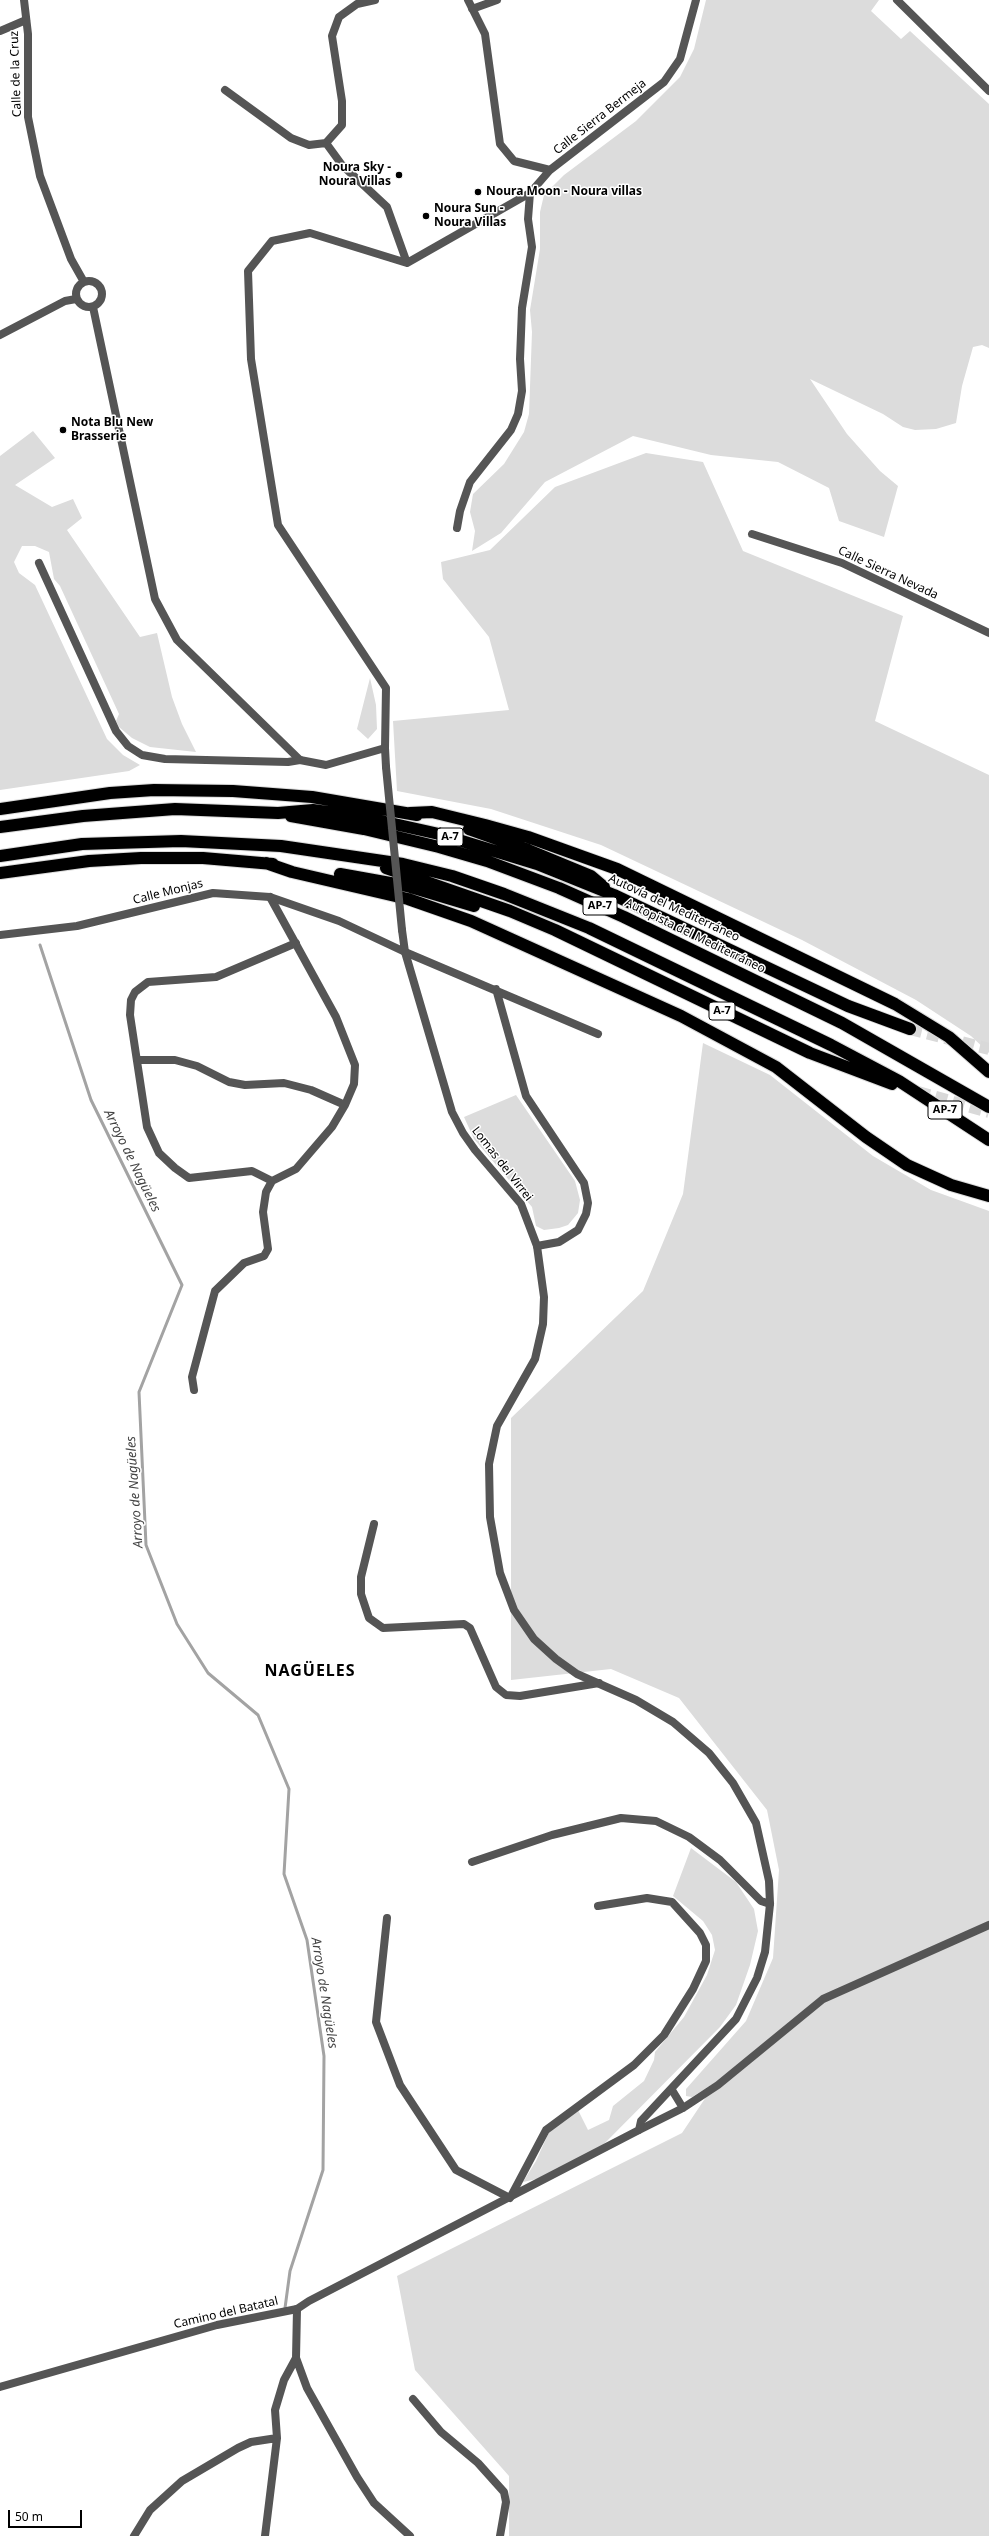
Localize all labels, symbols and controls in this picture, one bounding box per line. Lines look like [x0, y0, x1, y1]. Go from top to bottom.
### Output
street label: Calle de la Cruz [7, 31, 25, 117]
street label: Calle Sierra Bermeja [551, 76, 649, 158]
place label: Noura Sky - Noura Villas [319, 161, 391, 189]
marker: Noura Sky - Noura Villas [394, 170, 404, 180]
place label: Noura Moon - Noura villas [486, 185, 642, 199]
marker: Noura Moon - Noura villas [473, 187, 483, 197]
place label: Noura Sun - Noura Villas [434, 202, 506, 230]
marker: Noura Sun - Noura Villas [421, 211, 431, 221]
place label: Nota Blu New Brasserie [71, 416, 153, 444]
marker: Nota Blu New Brasserie [58, 425, 68, 435]
street label: Calle Sierra Nevada [836, 543, 940, 603]
road number: A-7 [437, 828, 463, 846]
street label: Autovía del Mediterráneo [606, 871, 742, 945]
street label: Calle Monjas [132, 876, 204, 908]
street label: Autopista del Mediterráneo [622, 896, 768, 976]
road number: AP-7 [583, 897, 617, 915]
road number: A-7 [709, 1002, 735, 1020]
road number: AP-7 [928, 1101, 962, 1119]
water label: Arroyo de Nagüeles [100, 1107, 164, 1215]
street label: Lomas del Virrei [468, 1124, 536, 1204]
water label: Arroyo de Nagüeles [123, 1435, 147, 1549]
district label: NAGÜELES [264, 1661, 356, 1681]
water label: Arroyo de Nagüeles [308, 1936, 340, 2050]
street label: Camino del Batatal [172, 2294, 280, 2332]
scale bar [10, 2502, 84, 2528]
text: 50 m [15, 2508, 43, 2525]

